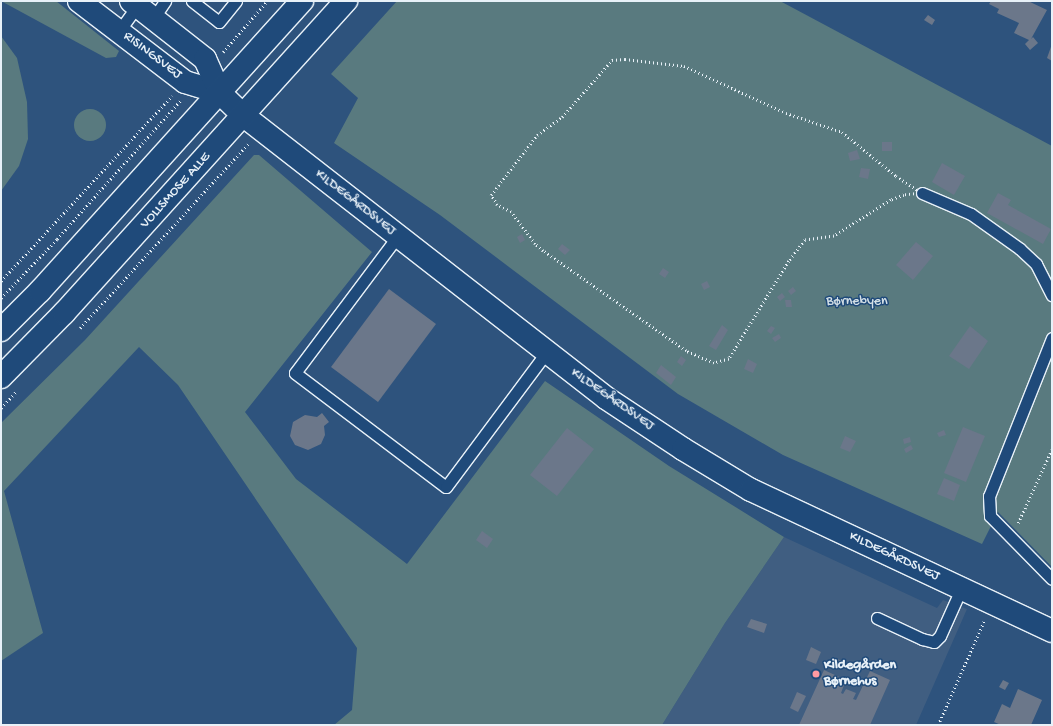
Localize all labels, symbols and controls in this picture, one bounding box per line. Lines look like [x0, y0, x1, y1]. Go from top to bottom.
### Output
street label: RISINGSVEJ [119, 29, 185, 83]
street label: VOLLSMOSE ALLE [137, 149, 215, 233]
street label: KILDEGÅRDSVEJ [311, 166, 399, 240]
park label: Børnebyen [826, 294, 888, 310]
street label: KILDEGÅRDSVEJ [567, 365, 657, 435]
street label: KILDEGÅRDSVEJ [846, 529, 942, 585]
place label: Kildegården Børnehus [824, 658, 896, 690]
marker: Kildegården Børnehus [811, 669, 821, 679]

